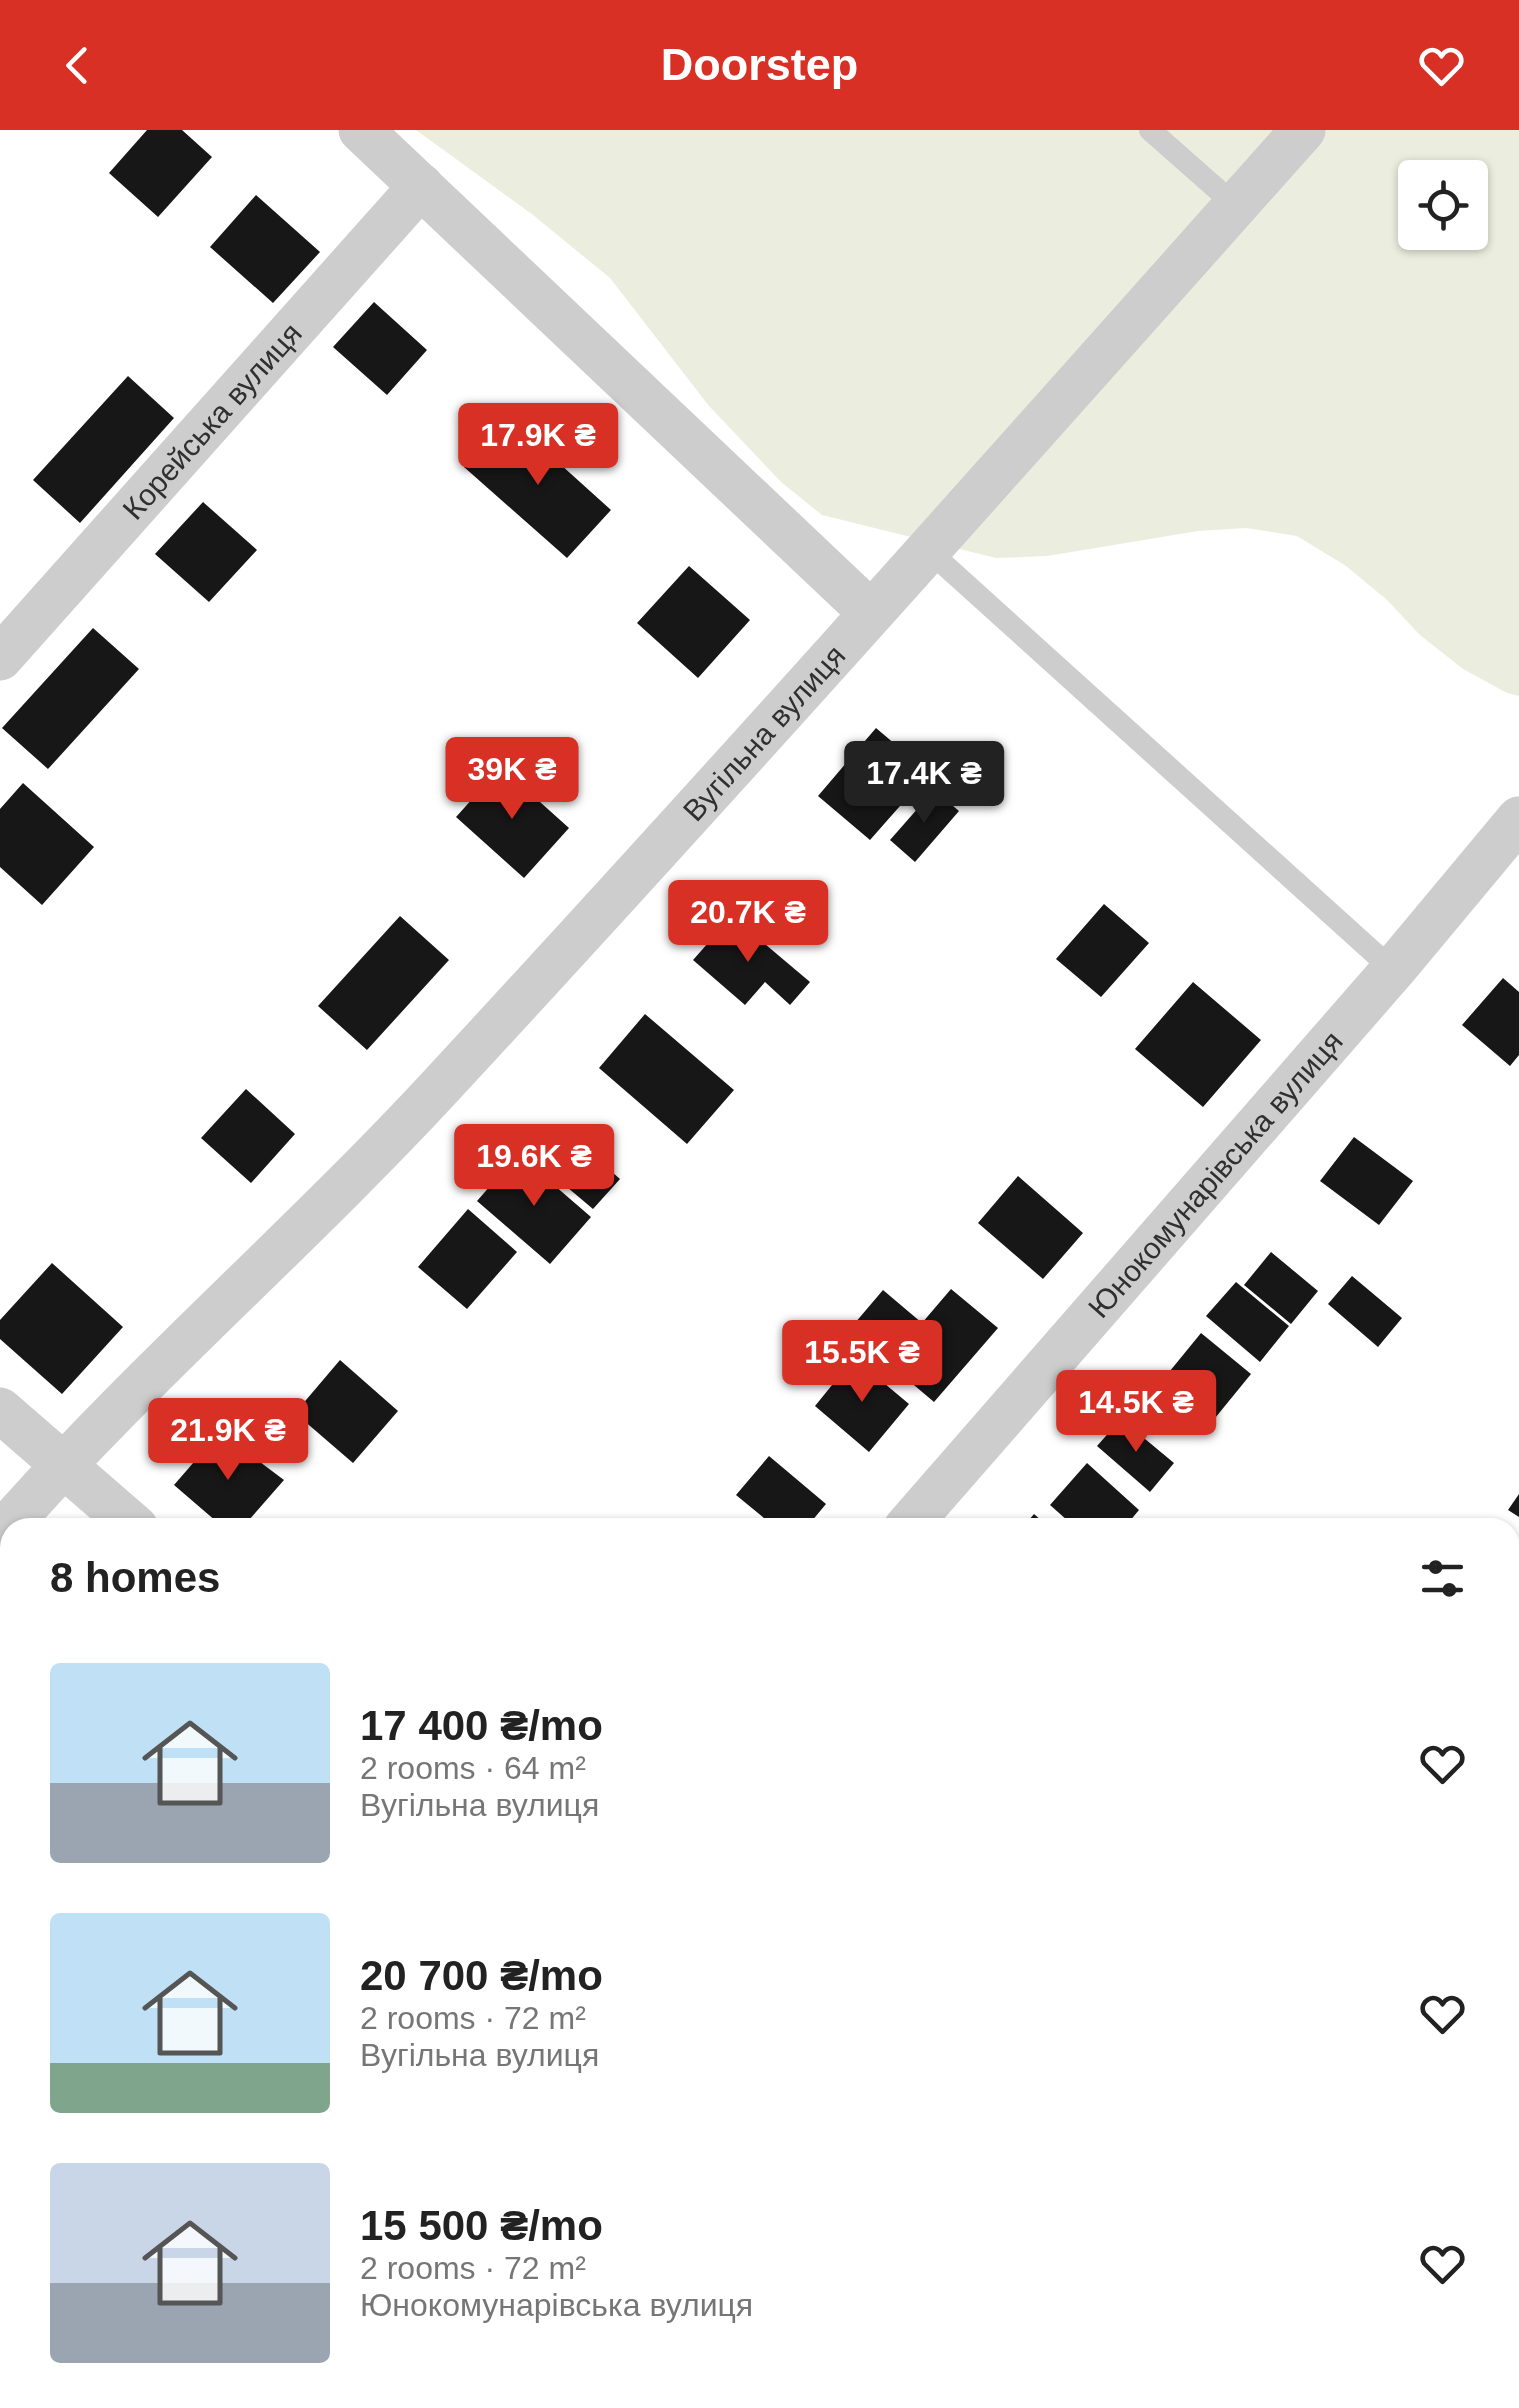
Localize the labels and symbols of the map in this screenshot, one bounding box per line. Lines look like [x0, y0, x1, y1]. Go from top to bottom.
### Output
street label: Корейська вулиця [116, 316, 308, 525]
pin: 17.9K ₴ [446, 403, 630, 488]
street label: Вугільна вулиця [676, 638, 851, 827]
pin: 39K ₴ [442, 737, 582, 822]
pin: 17.4K ₴ [832, 741, 1016, 826]
pin: 20.7K ₴ [656, 880, 840, 965]
street label: Юнокомунарівська вулиця [1081, 1024, 1349, 1324]
pin: 19.6K ₴ [442, 1124, 626, 1209]
pin: 15.5K ₴ [770, 1320, 954, 1405]
pin: 14.5K ₴ [1044, 1370, 1228, 1455]
pin: 21.9K ₴ [136, 1398, 320, 1483]

